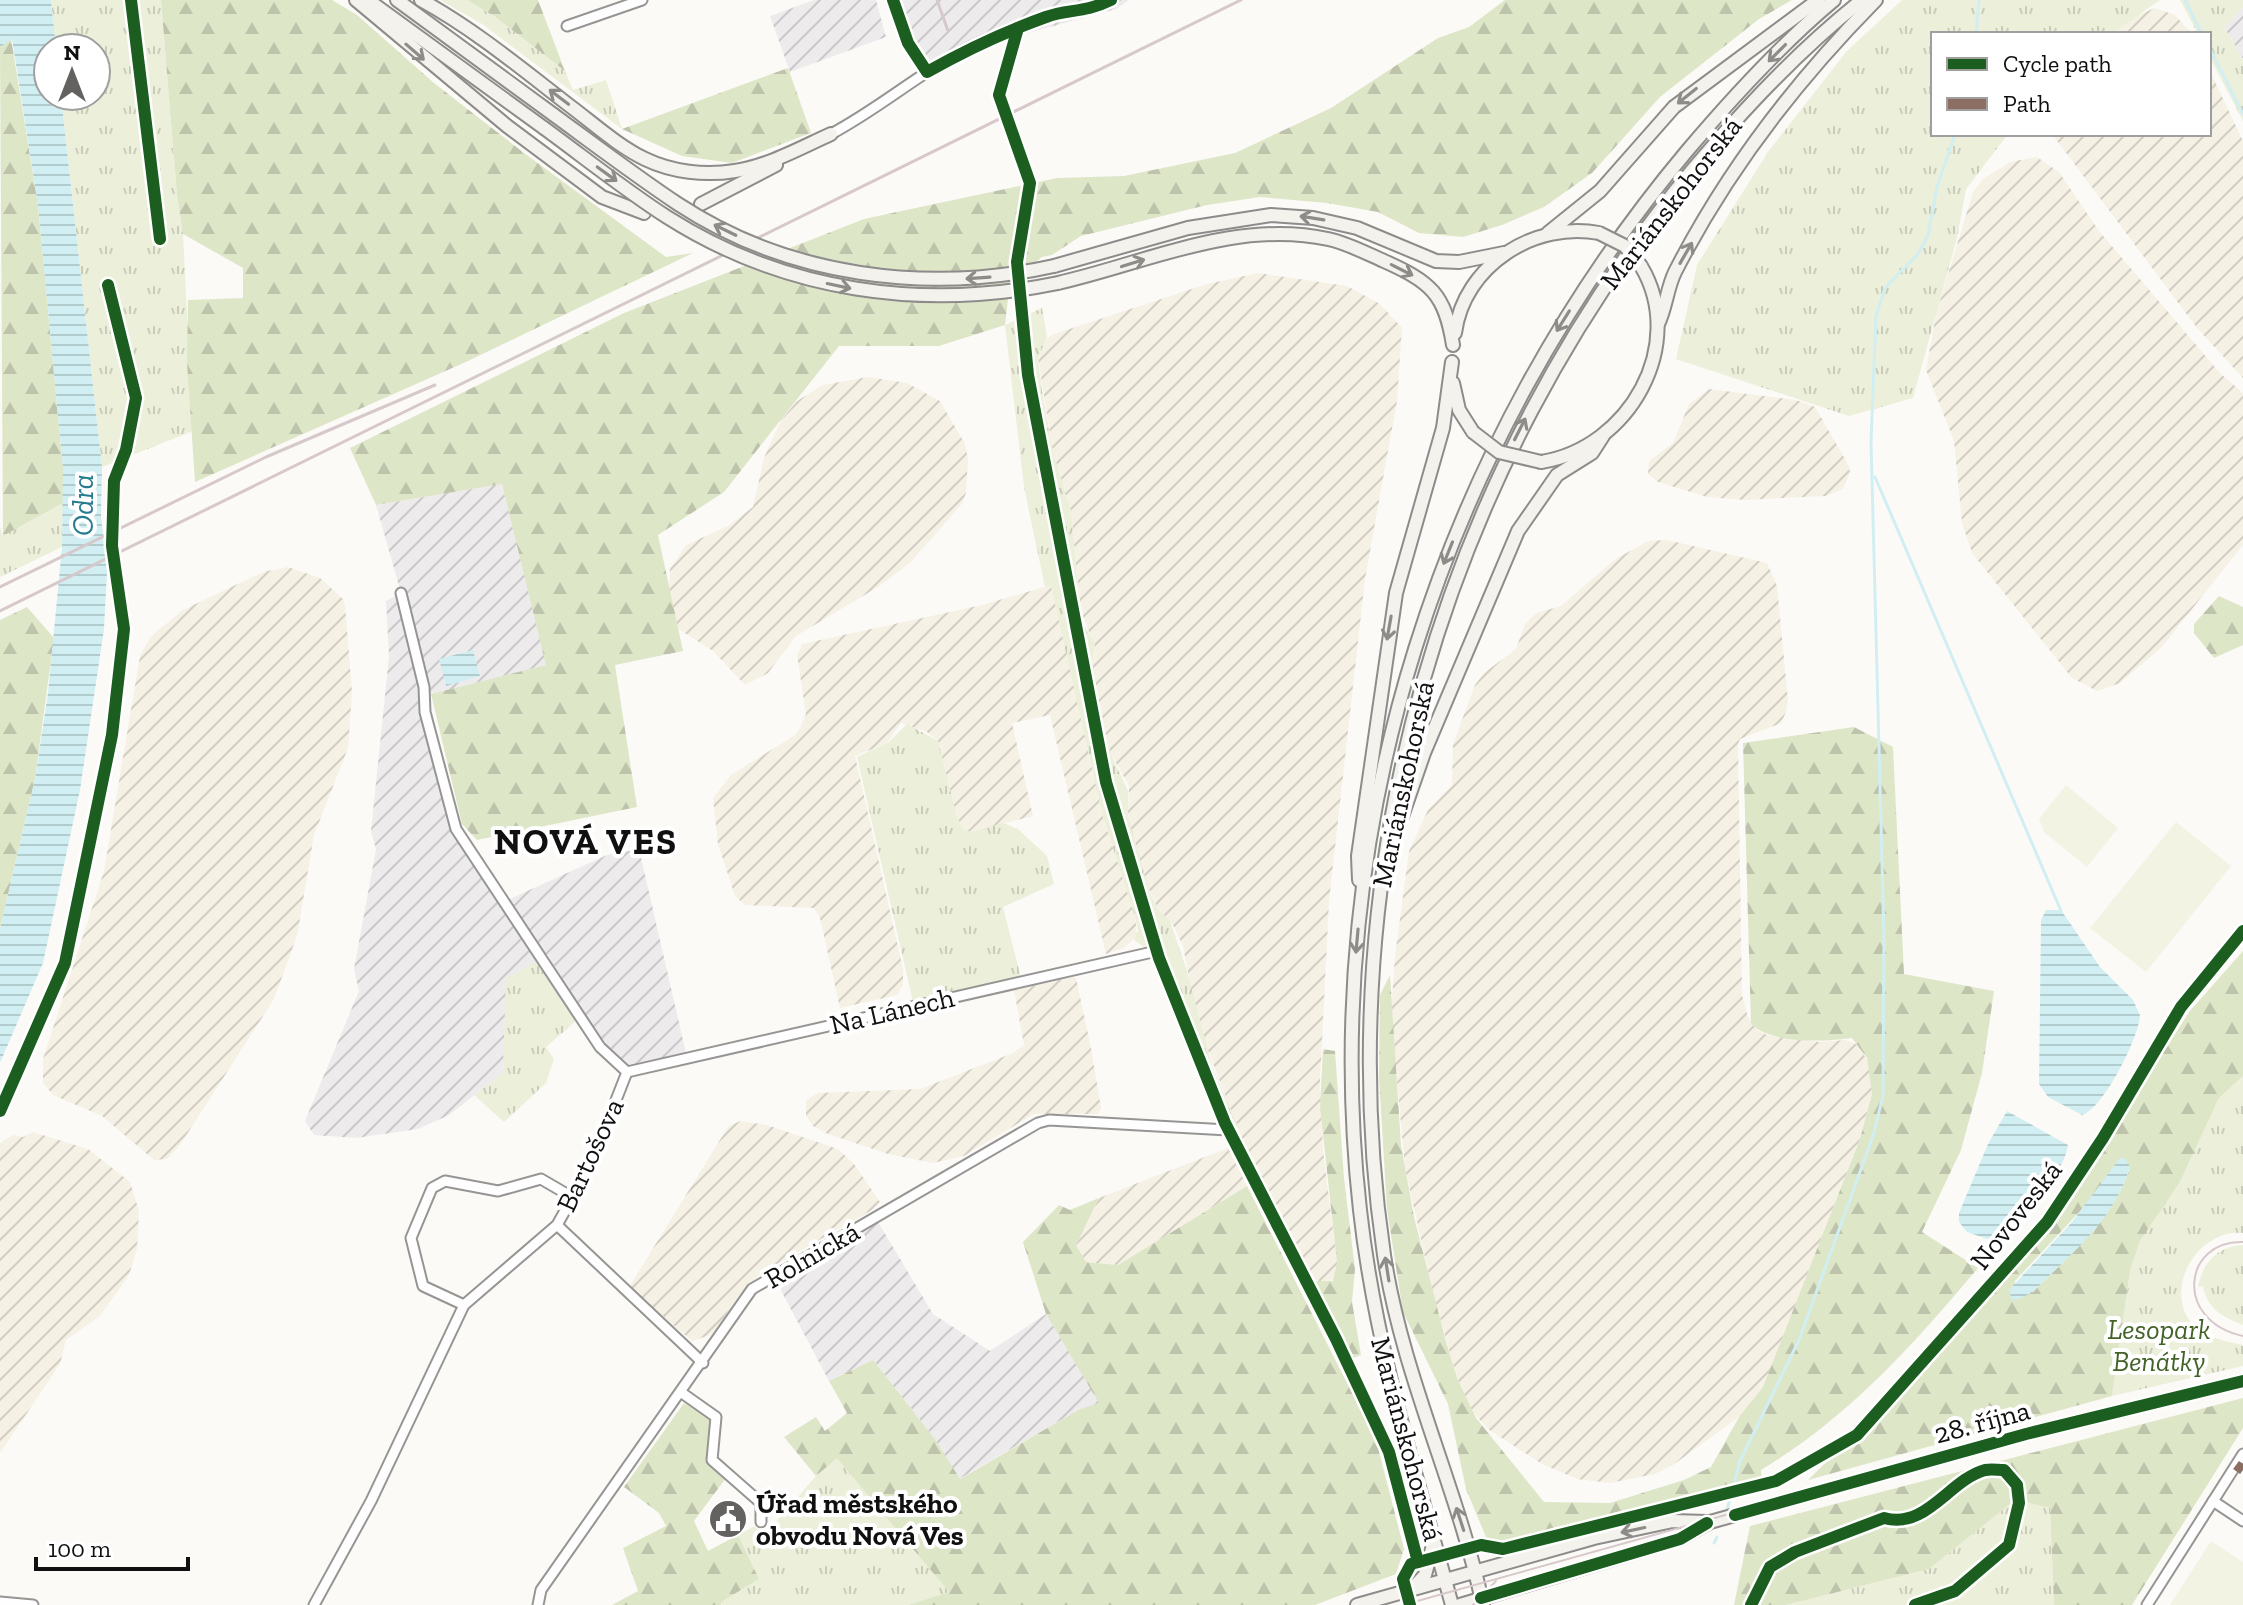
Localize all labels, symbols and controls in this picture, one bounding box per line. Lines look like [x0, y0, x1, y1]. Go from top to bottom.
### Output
north arrow [32, 32, 112, 112]
legend [1931, 32, 2211, 136]
text: N [64, 39, 81, 66]
one-way arrow [404, 43, 424, 61]
one-way arrow [1768, 43, 1787, 62]
text: Cycle path [2003, 49, 2112, 78]
one-way arrow [1677, 87, 1698, 105]
one-way arrow [549, 88, 570, 105]
text: Path [2003, 89, 2051, 118]
street label: Mariánskohorská [1593, 110, 1749, 296]
one-way arrow [596, 165, 617, 182]
one-way arrow [1300, 210, 1326, 225]
one-way arrow [714, 222, 738, 237]
one-way arrow [1679, 241, 1694, 265]
one-way arrow [1120, 255, 1146, 270]
one-way arrow [1389, 263, 1413, 278]
one-way arrow [965, 271, 992, 286]
one-way arrow [825, 280, 851, 295]
one-way arrow [1555, 309, 1571, 332]
one-way arrow [1513, 418, 1528, 442]
water label: Odra [65, 474, 101, 536]
one-way arrow [1439, 540, 1454, 565]
one-way arrow [1381, 614, 1396, 640]
street label: Mariánskohorská [1365, 677, 1441, 890]
district label: NOVÁ VES [494, 820, 678, 863]
one-way arrow [1349, 927, 1364, 954]
street label: Na Lánech [827, 981, 958, 1041]
street label: Bartošova [549, 1093, 631, 1217]
street label: Novoveská [1963, 1154, 2069, 1276]
street label: Rolnická [759, 1215, 866, 1295]
one-way arrow [1378, 1257, 1393, 1282]
park label: Lesopark Benátky [2108, 1313, 2210, 1378]
street label: Mariánskohorská [1364, 1333, 1450, 1545]
street label: 28. října [1931, 1393, 2034, 1451]
place label: Úřad městského obvodu Nová Ves [756, 1487, 964, 1552]
public building icon: Úřad městského obvodu Nová Ves [707, 1498, 749, 1540]
one-way arrow [1452, 1507, 1467, 1532]
scale bar [36, 1521, 188, 1571]
one-way arrow [1621, 1523, 1646, 1538]
text: 100 m [48, 1534, 111, 1563]

